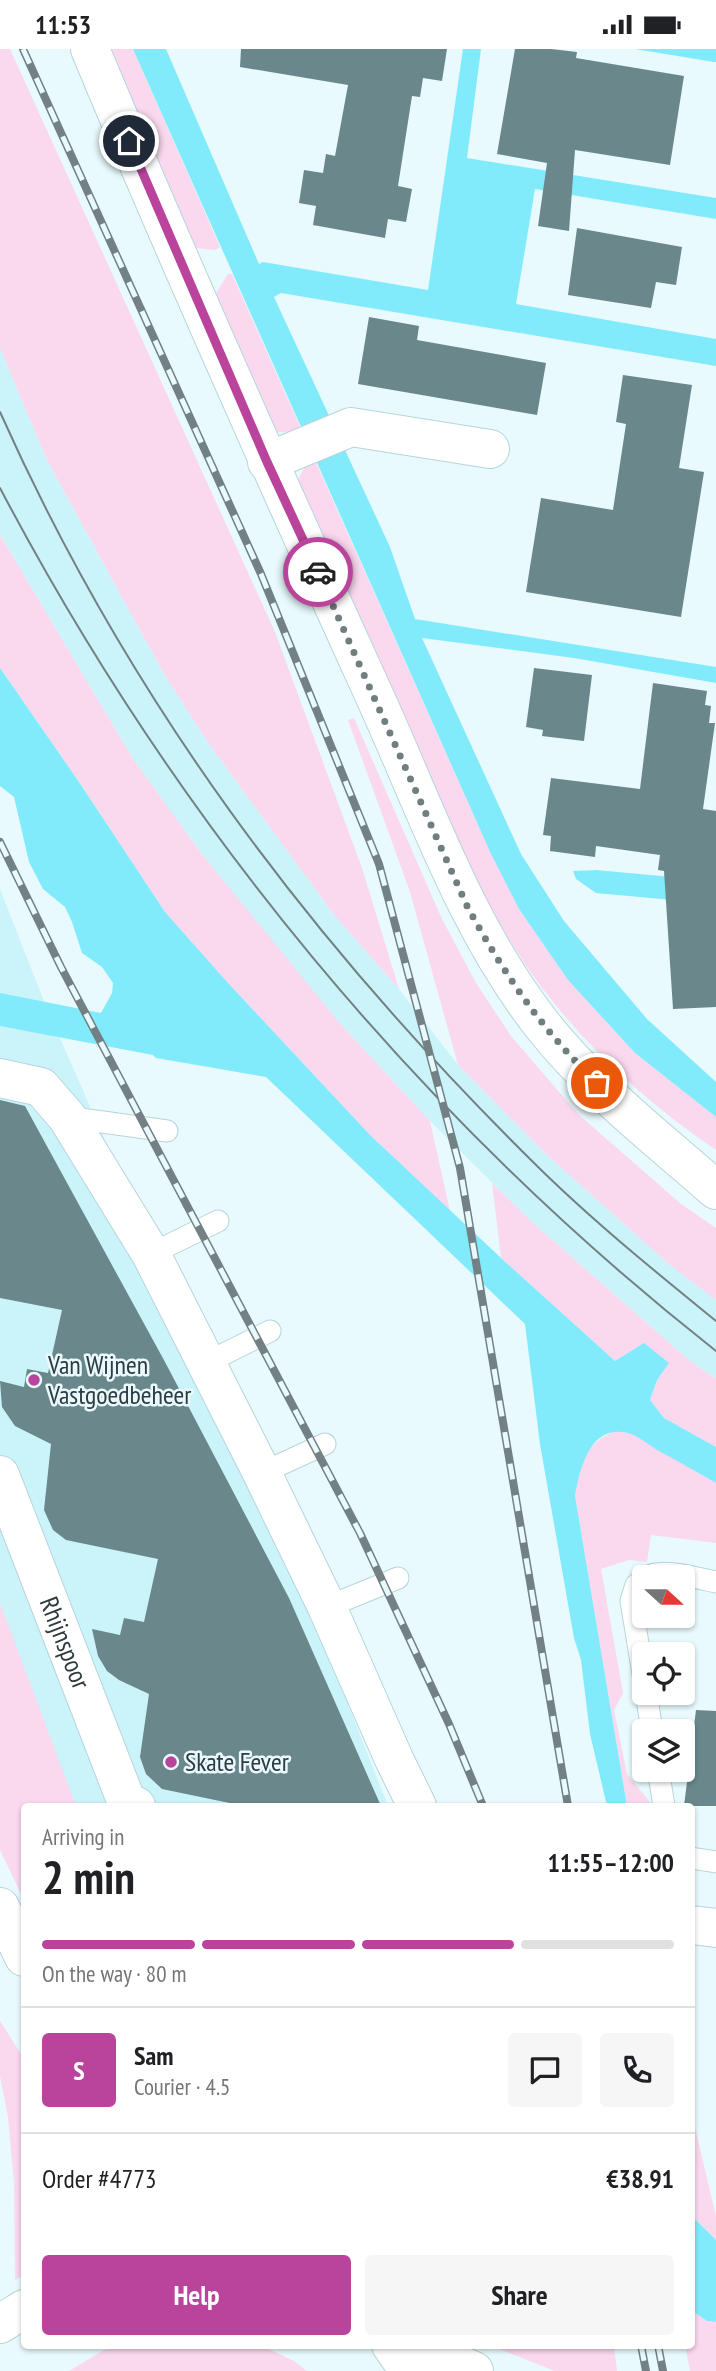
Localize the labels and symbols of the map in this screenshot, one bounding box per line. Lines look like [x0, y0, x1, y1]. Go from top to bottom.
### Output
pin [99, 111, 159, 171]
courier [283, 537, 353, 607]
pin [567, 1053, 627, 1113]
place label: Van Wijnen Vastgoedbeheer [47, 1348, 191, 1411]
marker: Van Wijnen Vastgoedbeheer [26, 1372, 42, 1388]
north arrow [632, 1565, 695, 1627]
street label: Rhijnspoor [33, 1592, 98, 1694]
place label: Skate Fever [185, 1745, 289, 1778]
marker: Skate Fever [163, 1754, 179, 1770]

